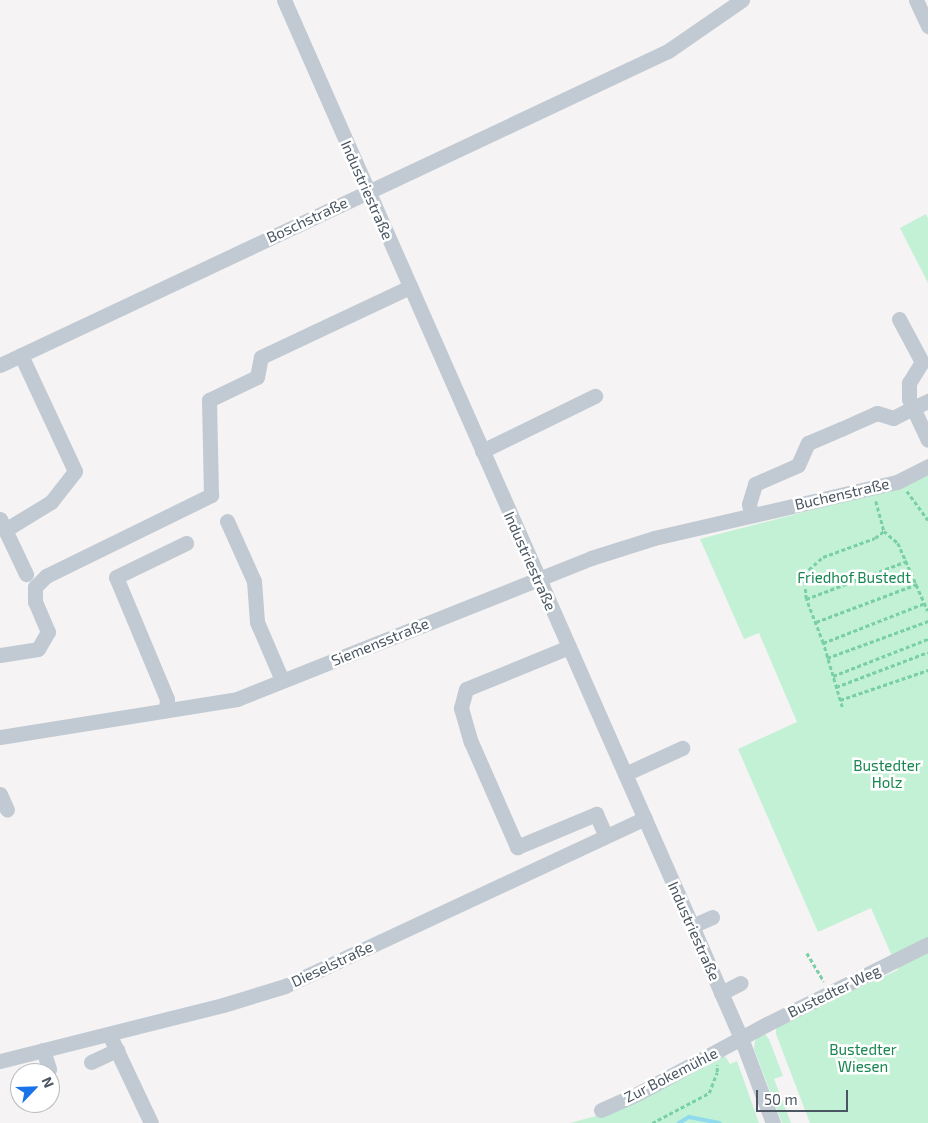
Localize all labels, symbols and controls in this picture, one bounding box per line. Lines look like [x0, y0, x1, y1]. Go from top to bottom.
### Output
street label: Industriestraße [337, 138, 397, 242]
street label: Boschstraße [264, 193, 350, 247]
street label: Buchenstraße [793, 474, 891, 514]
street label: Industriestraße [500, 509, 560, 613]
park label: Friedhof Bustedt [797, 569, 911, 587]
street label: Siemensstraße [329, 614, 431, 670]
park label: Bustedter Holz [853, 756, 921, 791]
street label: Industriestraße [664, 879, 724, 983]
street label: Dieselstraße [288, 937, 376, 991]
street label: Bustedter Weg [785, 961, 883, 1021]
park label: Bustedter Wiesen [829, 1040, 897, 1075]
street label: Zur Bokemühle [621, 1044, 721, 1106]
north arrow [10, 1063, 60, 1113]
text: N [38, 1074, 58, 1090]
scale bar [758, 1080, 850, 1112]
text: 50 m [764, 1090, 798, 1108]

